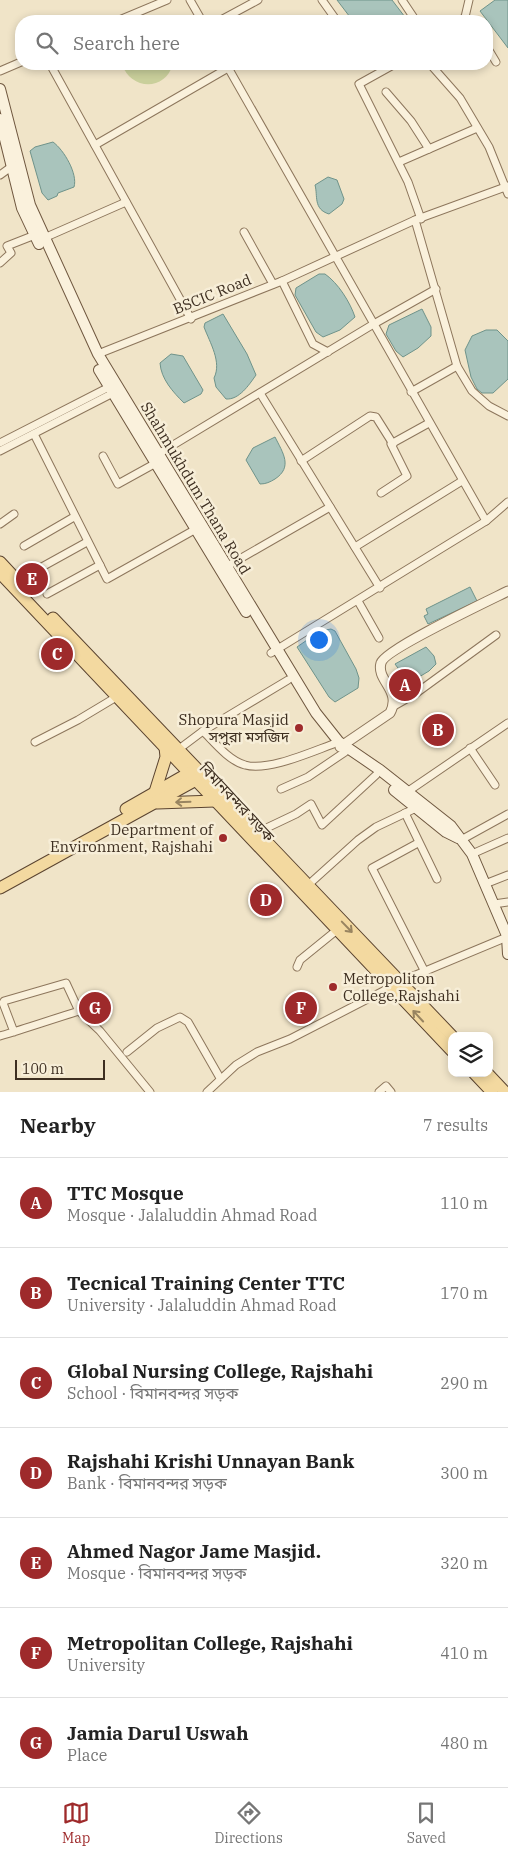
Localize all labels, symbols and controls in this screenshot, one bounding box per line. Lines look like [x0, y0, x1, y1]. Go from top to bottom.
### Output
search box [15, 15, 493, 70]
icon: search [33, 29, 61, 57]
text: Search here [73, 31, 180, 55]
street label: BSCIC Road [170, 270, 254, 318]
street label: Shahmukhdum Thana Road [137, 398, 255, 578]
pin: E [16, 560, 48, 598]
your location [306, 627, 332, 653]
pin: C [41, 635, 73, 673]
pin: A [389, 666, 421, 704]
place label: Shopura Masjid সপুরা মসজিদ [179, 710, 290, 746]
pin: B [422, 711, 454, 749]
marker: Shopura Masjid সপুরা মসজিদ [293, 722, 305, 734]
street label: বিমানবন্দর সড়ক [195, 758, 279, 846]
one-way arrow [176, 797, 192, 807]
place label: Department of Environment, Rajshahi [50, 820, 214, 856]
marker: Department of Environment, Rajshahi [217, 832, 229, 844]
pin: D [250, 881, 282, 919]
one-way arrow [341, 921, 353, 934]
place label: Metropoliton College,Rajshahi [343, 969, 460, 1005]
marker: Metropoliton College,Rajshahi [327, 981, 339, 993]
pin: G [79, 989, 111, 1027]
pin: F [285, 989, 317, 1027]
one-way arrow [412, 1010, 424, 1023]
map controls [448, 1032, 493, 1077]
button: layers [448, 1032, 493, 1077]
scale bar [15, 1057, 105, 1080]
text: 100 m [22, 1060, 64, 1078]
text: Nearby [20, 1111, 96, 1139]
text: 7 results [423, 1115, 488, 1135]
text: TTC Mosque [67, 1181, 184, 1205]
text: A [30, 1193, 42, 1213]
text: 110 m [440, 1193, 488, 1213]
text: Mosque · Jalaluddin Ahmad Road [67, 1205, 317, 1225]
text: Tecnical Training Center TTC [67, 1271, 345, 1295]
text: B [30, 1283, 42, 1303]
text: 170 m [440, 1283, 488, 1303]
text: University · Jalaluddin Ahmad Road [67, 1295, 337, 1315]
text: Global Nursing College, Rajshahi [67, 1359, 373, 1383]
text: C [31, 1373, 41, 1393]
text: 290 m [440, 1373, 488, 1393]
text: School · বিমানবন্দর সড়ক [67, 1383, 238, 1403]
text: Rajshahi Krishi Unnayan Bank [67, 1449, 354, 1473]
text: D [30, 1463, 42, 1483]
text: 300 m [440, 1463, 488, 1483]
text: Bank · বিমানবন্দর সড়ক [67, 1473, 227, 1493]
text: Ahmed Nagor Jame Masjid. [67, 1539, 321, 1563]
text: E [31, 1553, 41, 1573]
text: 320 m [440, 1553, 488, 1573]
text: Mosque · বিমানবন্দর সড়ক [67, 1563, 247, 1583]
text: Metropolitan College, Rajshahi [67, 1631, 353, 1655]
text: F [31, 1643, 41, 1663]
text: 410 m [440, 1643, 488, 1663]
text: University [67, 1655, 145, 1675]
text: Jamia Darul Uswah [67, 1721, 249, 1745]
text: G [30, 1733, 42, 1753]
text: 480 m [440, 1733, 488, 1753]
text: Place [67, 1745, 107, 1765]
tab: Map [62, 1799, 90, 1847]
tab: Directions [214, 1799, 283, 1847]
tab: Saved [407, 1799, 446, 1847]

